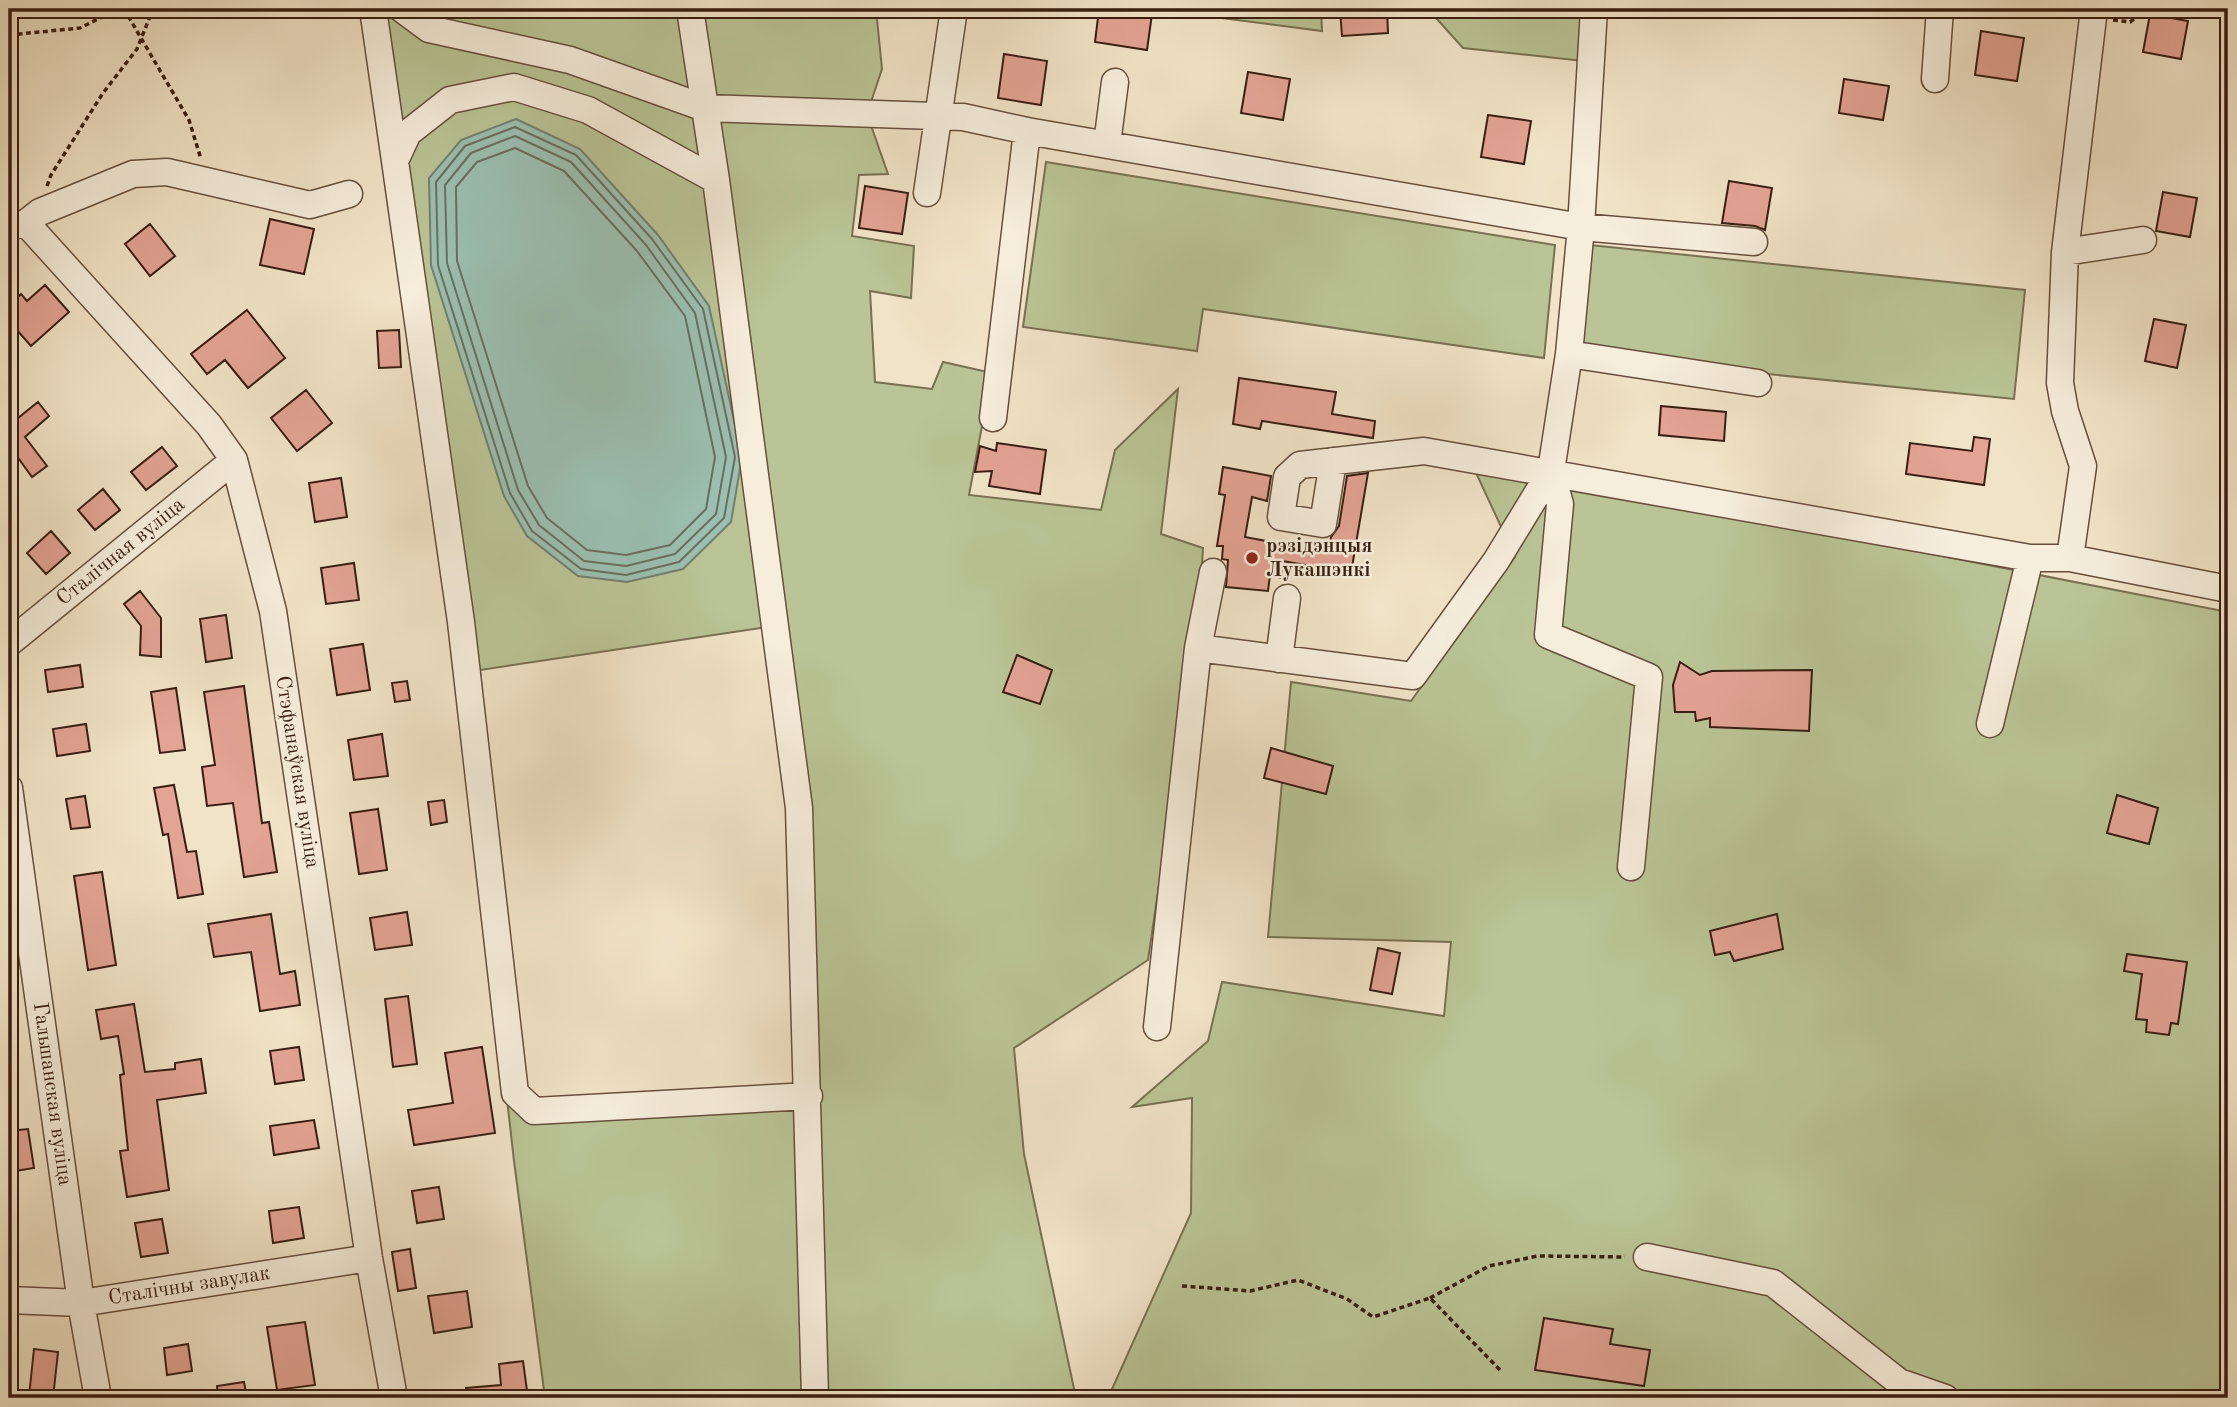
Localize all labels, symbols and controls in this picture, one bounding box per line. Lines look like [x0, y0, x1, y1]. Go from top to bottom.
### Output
street label: Сталічная вуліца [53, 494, 189, 610]
place label: рэзідэнцыя Лукашэнкі [1266, 536, 1372, 581]
marker: рэзідэнцыя Лукашэнкі [1244, 550, 1260, 566]
street label: Стэфанаўская вуліца [271, 674, 323, 870]
street label: Гальшанская вуліца [29, 1001, 75, 1187]
street label: Сталічны завулак [107, 1263, 272, 1309]

